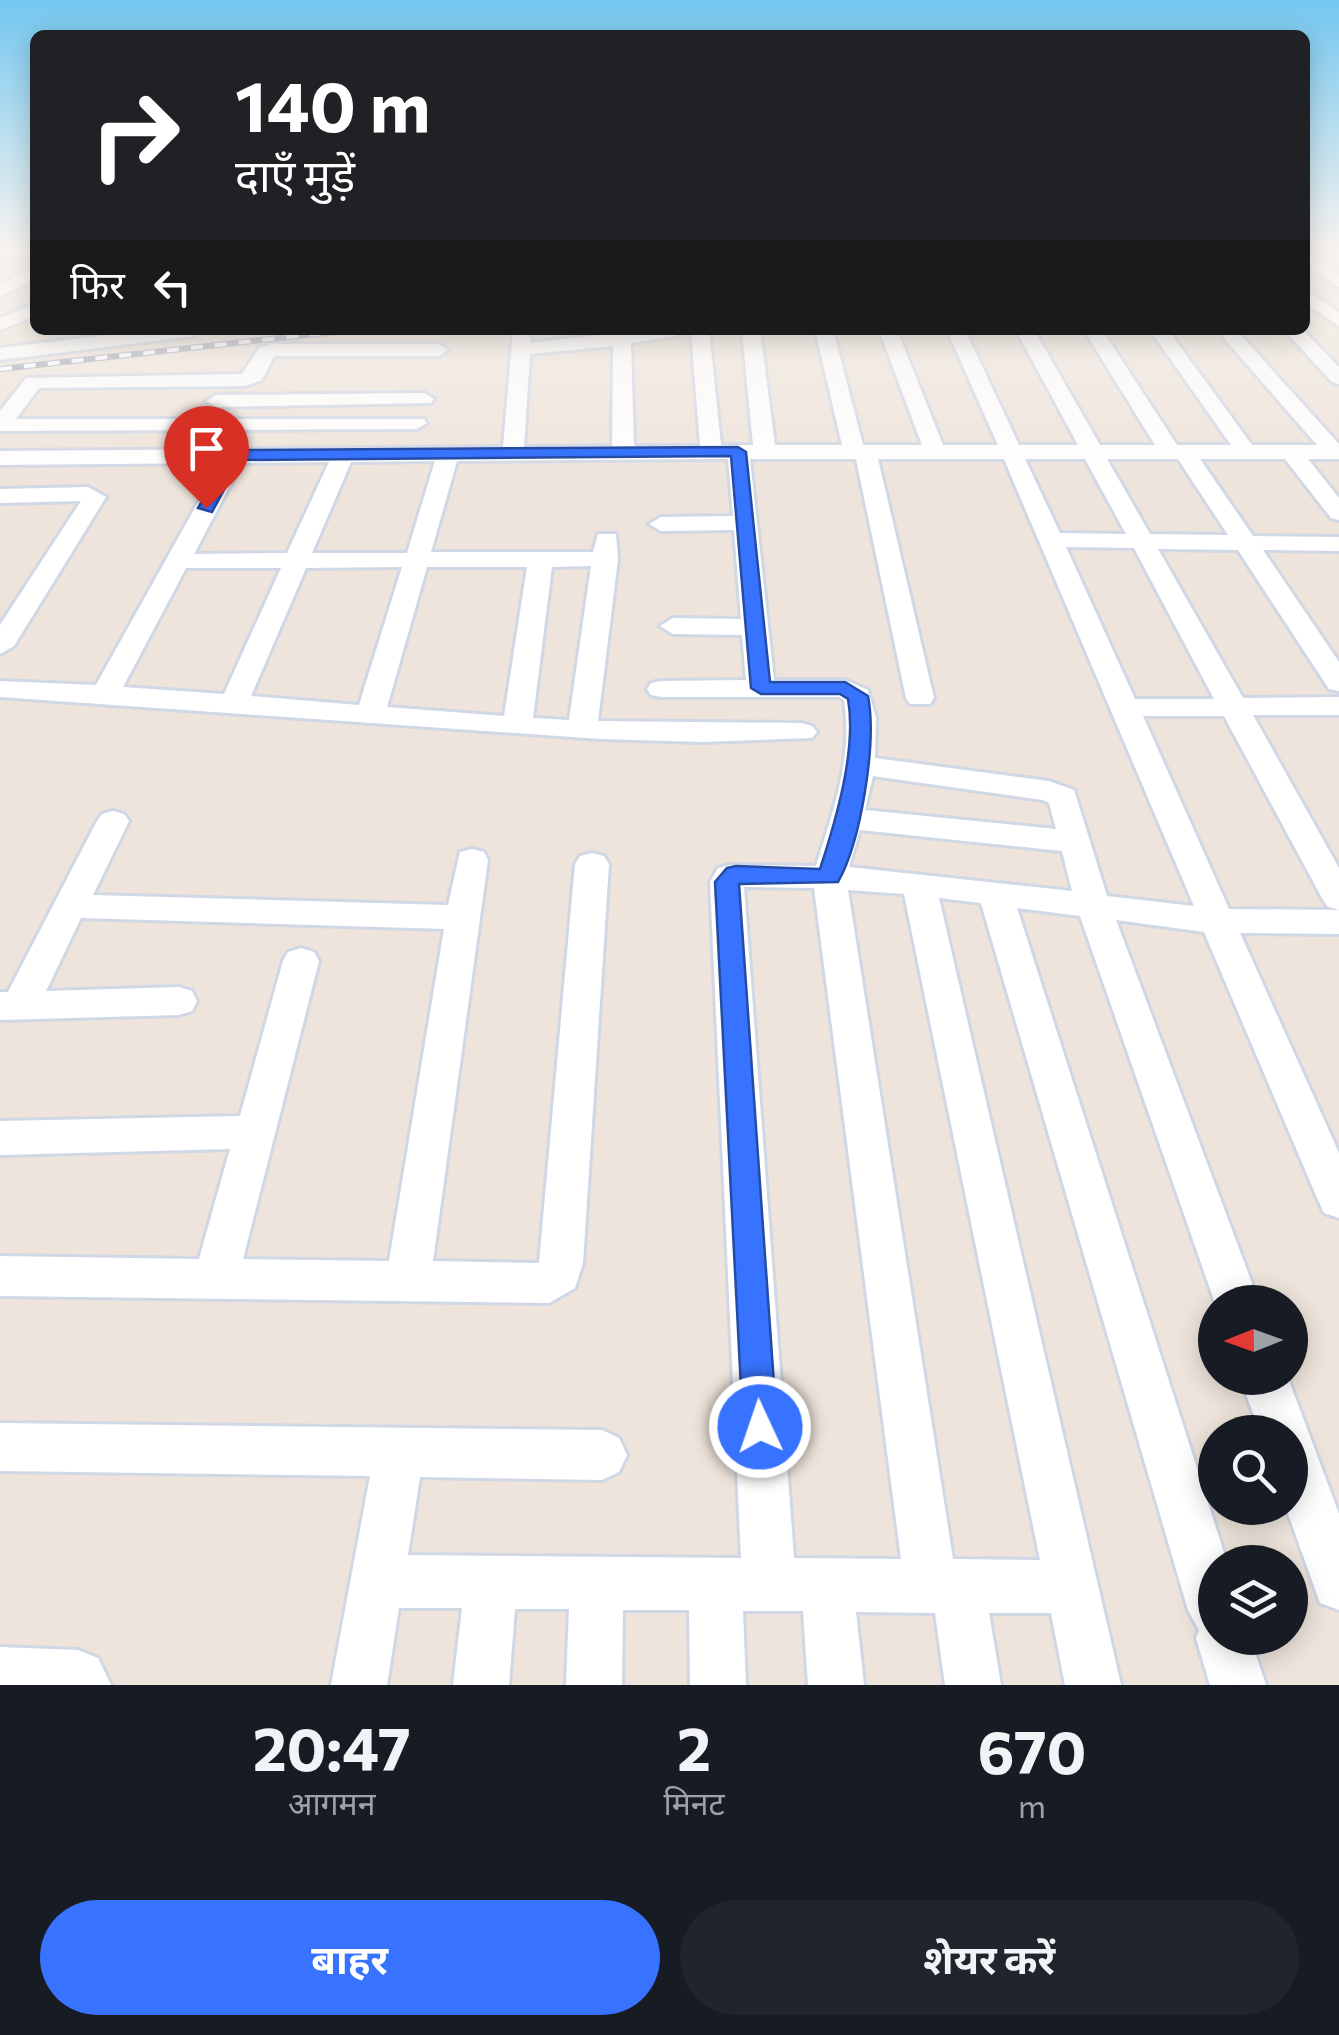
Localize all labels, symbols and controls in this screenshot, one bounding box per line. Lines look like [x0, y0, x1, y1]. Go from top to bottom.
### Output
text: 140 m [235, 61, 431, 146]
icon: right [70, 70, 200, 200]
text: दाएँ मुड़ें [235, 146, 355, 201]
text: फिर [70, 260, 125, 307]
icon: left [145, 260, 200, 315]
pin [164, 406, 249, 509]
icon: arrive [179, 421, 234, 476]
north arrow [1198, 1285, 1308, 1395]
map controls [1198, 1285, 1308, 1655]
position arrow [708, 1375, 812, 1479]
button: search [1198, 1415, 1308, 1525]
button: layers [1198, 1545, 1308, 1655]
text: 20:47 [253, 1710, 411, 1783]
text: 2 [677, 1710, 711, 1783]
text: 670 [977, 1713, 1086, 1786]
text: आगमन [288, 1782, 376, 1822]
text: मिनट [663, 1782, 725, 1822]
text: m [1018, 1785, 1046, 1825]
button: बाहर [40, 1900, 660, 2015]
button: शेयर करें [680, 1900, 1299, 2015]

